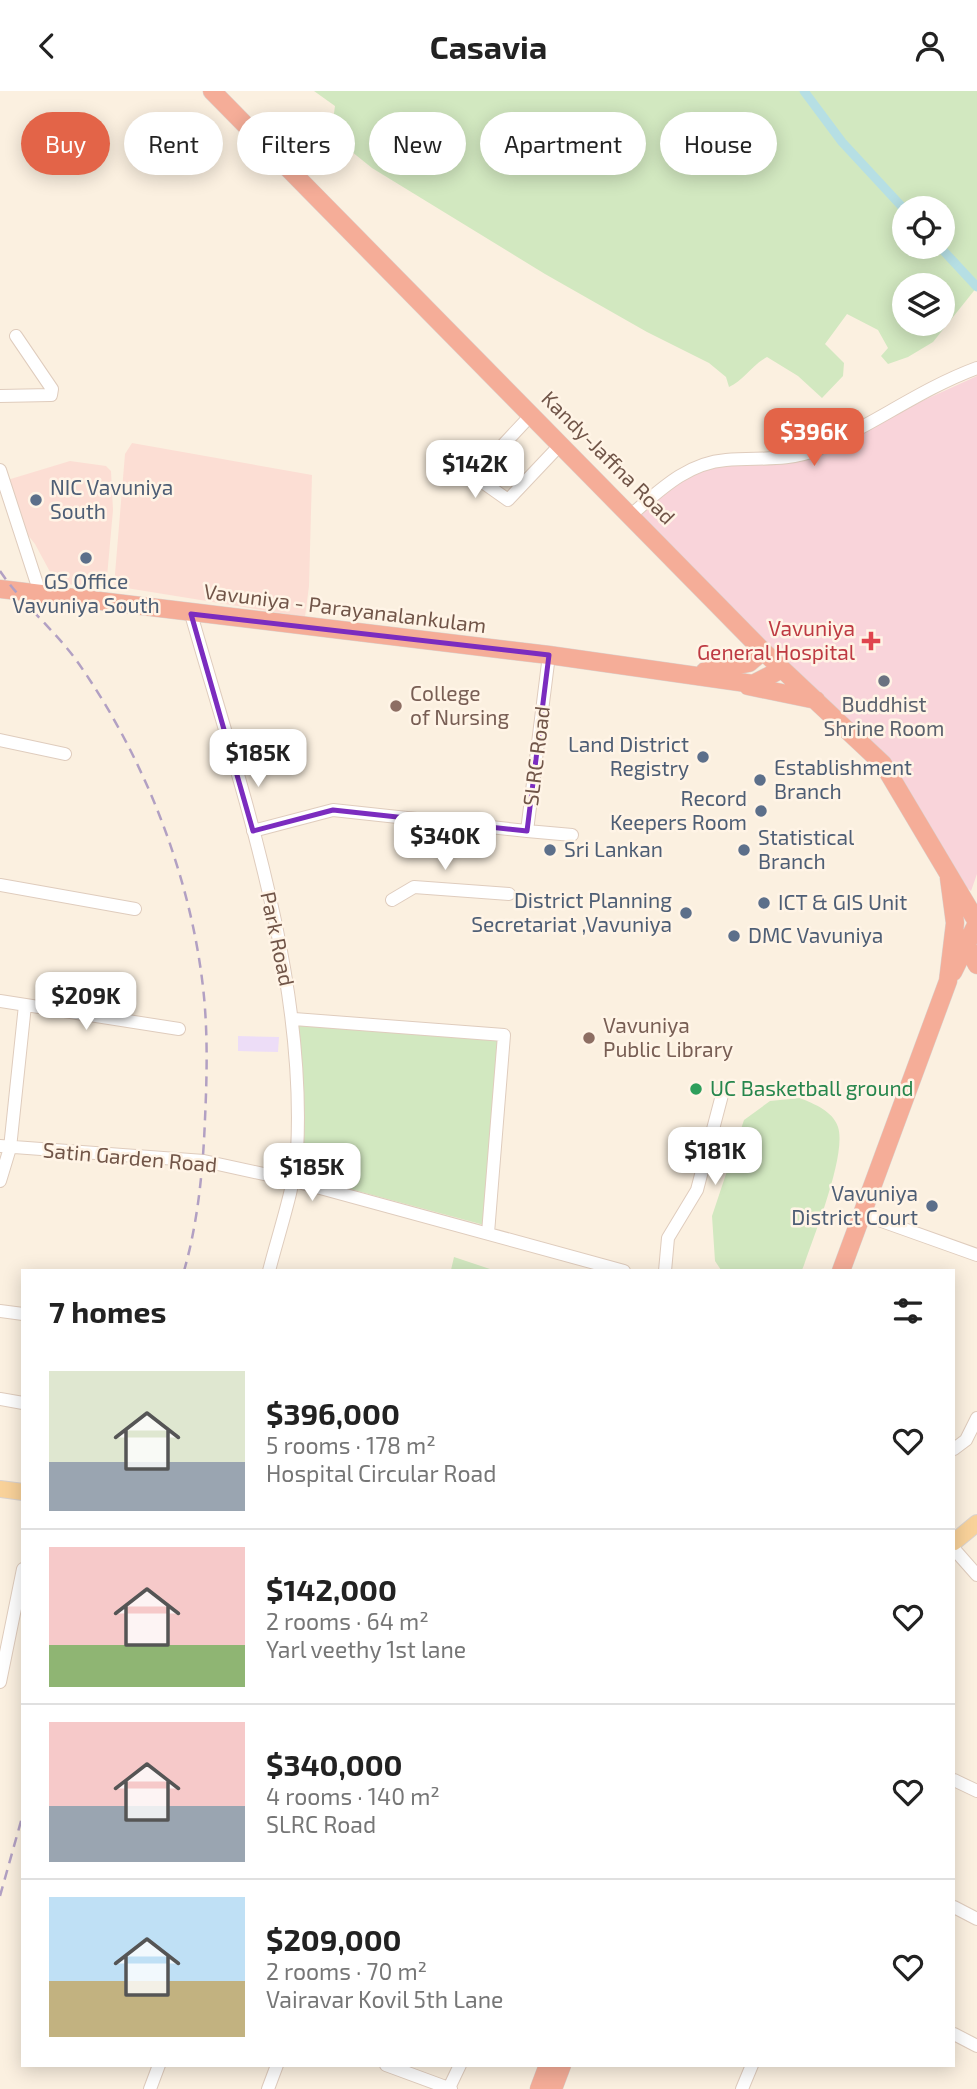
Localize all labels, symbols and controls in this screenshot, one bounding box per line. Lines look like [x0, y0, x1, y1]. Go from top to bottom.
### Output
icon: back [28, 27, 66, 65]
text: Casavia [430, 27, 547, 65]
icon: person [911, 27, 949, 65]
chip: Buy [21, 112, 110, 175]
chip: Rent [124, 112, 223, 175]
chip: Filters [237, 112, 355, 175]
chip: New [369, 112, 466, 175]
chip: Apartment [480, 112, 646, 175]
chip: House [660, 112, 777, 175]
map controls [892, 196, 955, 336]
button: locate [892, 196, 955, 259]
button: layers [892, 273, 955, 336]
street label: Kandy-Jaffna Road [537, 385, 681, 529]
pin: $396K [765, 409, 863, 468]
text: $396K [780, 417, 848, 445]
pin: $142K [426, 441, 524, 500]
text: $142K [442, 449, 508, 477]
place label: NIC Vavuniya South [50, 474, 173, 523]
marker: NIC Vavuniya South [28, 492, 44, 508]
marker: GS Office Vavuniya South [78, 550, 94, 566]
place label: GS Office Vavuniya South [12, 568, 160, 617]
street label: Vavuniya - Parayanalankulam [203, 578, 488, 637]
place label: Vavuniya General Hospital [697, 615, 856, 664]
marker: Vavuniya General Hospital [861, 631, 881, 651]
marker: Buddhist Shrine Room [876, 673, 892, 689]
place label: College of Nursing [410, 680, 509, 729]
place label: Buddhist Shrine Room [824, 691, 944, 740]
marker: College of Nursing [388, 698, 404, 714]
street label: SLRC Road [517, 704, 554, 807]
pin: $185K [209, 729, 307, 789]
place label: Land District Registry [568, 731, 689, 780]
text: $185K [226, 738, 290, 766]
marker: Land District Registry [695, 749, 711, 765]
place label: Establishment Branch [774, 754, 912, 803]
marker: Establishment Branch [752, 772, 768, 788]
place label: Record Keepers Room [610, 785, 747, 834]
marker: Record Keepers Room [753, 803, 769, 819]
pin: $340K [396, 813, 494, 872]
text: $340K [410, 821, 480, 849]
place label: Statistical Branch [758, 824, 855, 873]
place label: Sri Lankan [564, 836, 663, 861]
marker: Sri Lankan [542, 842, 558, 858]
marker: Statistical Branch [736, 842, 752, 858]
place label: District Planning Secretariat ,Vavuniya [471, 887, 672, 936]
street label: Park Road [256, 889, 301, 988]
place label: ICT & GIS Unit [778, 889, 907, 914]
marker: ICT & GIS Unit [756, 895, 772, 911]
marker: District Planning Secretariat ,Vavuniya [678, 905, 694, 921]
place label: DMC Vavuniya [748, 922, 883, 947]
marker: DMC Vavuniya [726, 928, 742, 944]
pin: $209K [37, 972, 135, 1032]
text: $209K [51, 981, 121, 1009]
place label: Vavuniya Public Library [603, 1012, 733, 1061]
marker: Vavuniya Public Library [581, 1030, 597, 1046]
place label: UC Basketball ground [710, 1075, 914, 1100]
marker: UC Basketball ground [688, 1081, 704, 1097]
pin: $181K [666, 1127, 764, 1187]
street label: Satin Garden Road [42, 1136, 218, 1177]
text: $181K [684, 1136, 746, 1164]
pin: $185K [263, 1143, 361, 1203]
text: $185K [280, 1152, 344, 1180]
place label: Vavuniya District Court [791, 1180, 918, 1229]
marker: Vavuniya District Court [924, 1198, 940, 1214]
icon: filters [889, 1292, 927, 1330]
text: 7 homes [49, 1293, 166, 1329]
text: $396,000 [266, 1395, 400, 1431]
icon: home [105, 1399, 189, 1483]
icon: heart [889, 1422, 927, 1460]
text: 5 rooms · 178 m² [266, 1431, 436, 1459]
text: Hospital Circular Road [266, 1459, 496, 1487]
text: $142,000 [266, 1571, 397, 1607]
icon: home [105, 1575, 189, 1659]
icon: heart [889, 1598, 927, 1636]
text: 2 rooms · 64 m² [266, 1607, 429, 1635]
text: Yarl veethy 1st lane [266, 1635, 466, 1663]
text: $340,000 [266, 1746, 403, 1782]
icon: home [105, 1750, 189, 1834]
icon: heart [889, 1773, 927, 1811]
text: 4 rooms · 140 m² [266, 1782, 440, 1810]
text: SLRC Road [266, 1810, 376, 1838]
text: $209,000 [266, 1921, 402, 1957]
icon: home [105, 1925, 189, 2009]
icon: heart [889, 1948, 927, 1986]
text: 2 rooms · 70 m² [266, 1957, 427, 1985]
text: Vairavar Kovil 5th Lane [266, 1985, 503, 2013]

